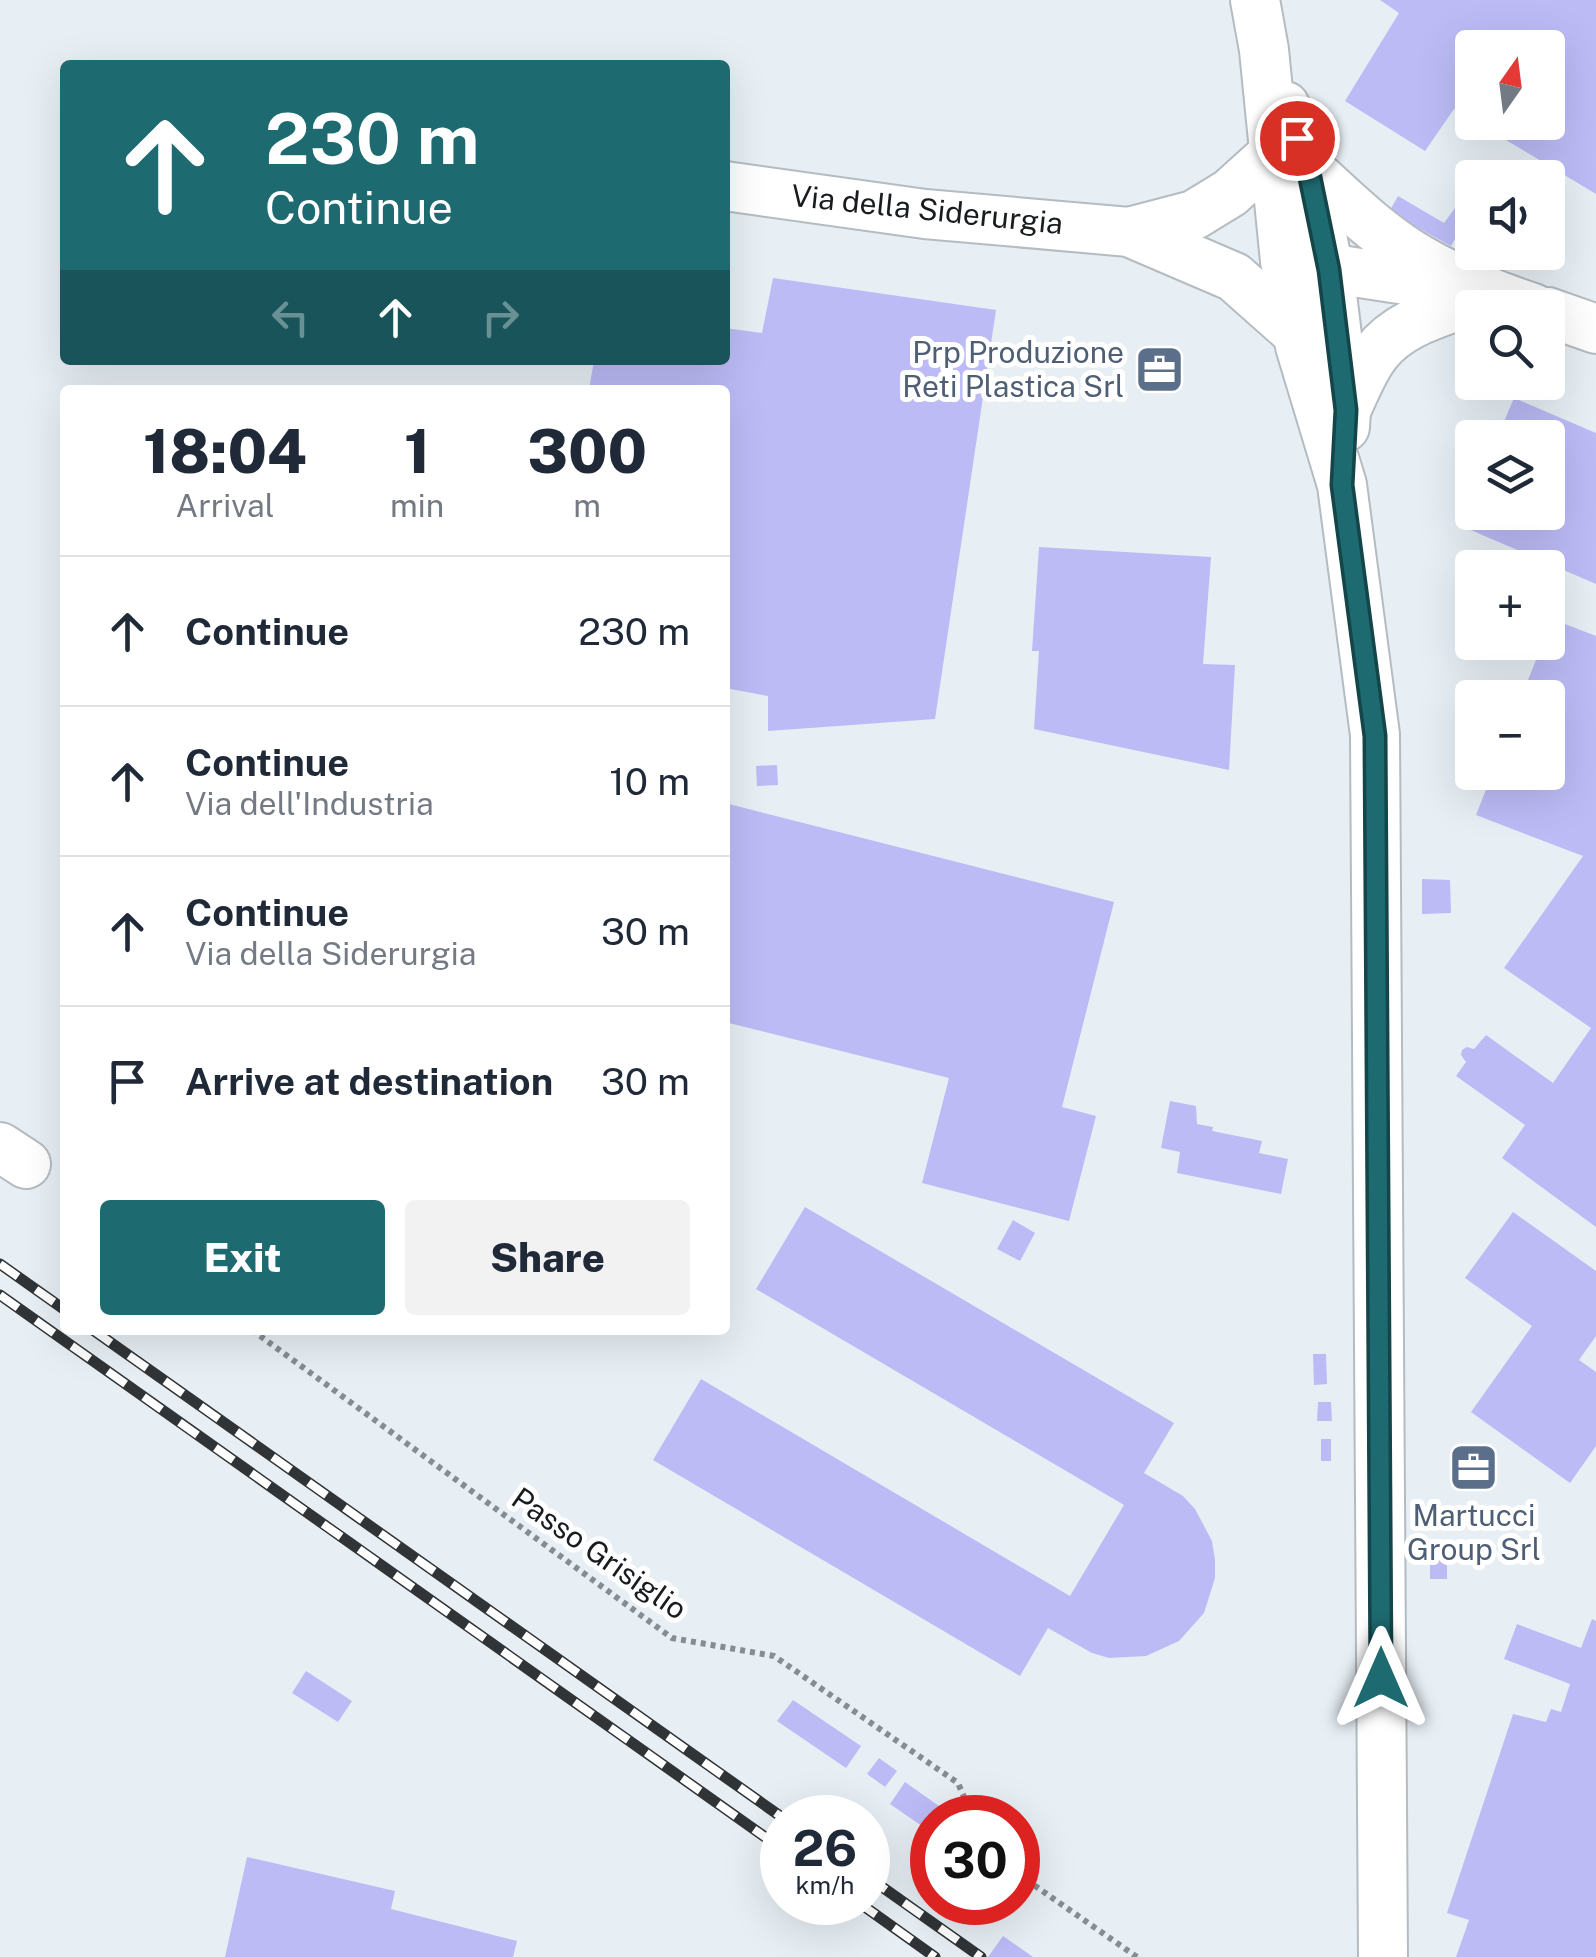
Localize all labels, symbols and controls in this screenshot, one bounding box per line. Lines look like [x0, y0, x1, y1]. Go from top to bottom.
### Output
north arrow [1455, 30, 1565, 140]
map controls [1455, 30, 1565, 790]
pin [1255, 96, 1340, 181]
text: 230 m [265, 97, 479, 180]
icon: ahead [100, 100, 230, 230]
icon: arrive [1270, 111, 1325, 166]
button: sound [1455, 160, 1565, 270]
street label: Via della Siderurgia [789, 177, 1065, 241]
text: Continue [265, 181, 453, 234]
icon: left [263, 290, 318, 345]
icon: ahead [368, 290, 423, 345]
icon: right [473, 290, 528, 345]
button: search [1455, 290, 1565, 400]
place label: Prp Produzione Reti Plastica Srl [902, 334, 1124, 404]
office icon: Prp Produzione Reti Plastica Srl [1133, 344, 1185, 396]
text: 18:04 [143, 416, 307, 487]
text: 1 [404, 416, 430, 487]
text: 300 [527, 416, 647, 487]
button: layers [1455, 420, 1565, 530]
text: Arrival [176, 487, 274, 524]
text: min [390, 487, 444, 524]
text: m [573, 487, 601, 524]
button: + [1455, 550, 1565, 660]
icon: ahead [100, 604, 155, 659]
text: Continue [185, 609, 349, 654]
text: 230 m [578, 609, 690, 654]
button: − [1455, 680, 1565, 790]
text: Continue [185, 740, 349, 785]
icon: ahead [100, 754, 155, 809]
text: 10 m [609, 759, 690, 804]
text: Via dell'Industria [185, 785, 434, 822]
text: Continue [185, 890, 349, 935]
icon: ahead [100, 904, 155, 959]
text: 30 m [601, 909, 690, 954]
text: Via della Siderurgia [185, 935, 476, 972]
icon: arrive [100, 1054, 155, 1109]
text: Arrive at destination [185, 1059, 553, 1104]
text: 30 m [601, 1059, 690, 1104]
button: Exit [100, 1200, 385, 1315]
button: Share [405, 1200, 690, 1315]
office icon: Martucci Group Srl [1448, 1441, 1500, 1493]
street label: Passo Grisiglio [505, 1480, 694, 1627]
place label: Martucci Group Srl [1407, 1497, 1541, 1567]
position arrow [1329, 1626, 1433, 1730]
speed limit sign: 30 [910, 1795, 1040, 1925]
text: 26 [793, 1818, 857, 1877]
text: km/h [796, 1870, 854, 1900]

